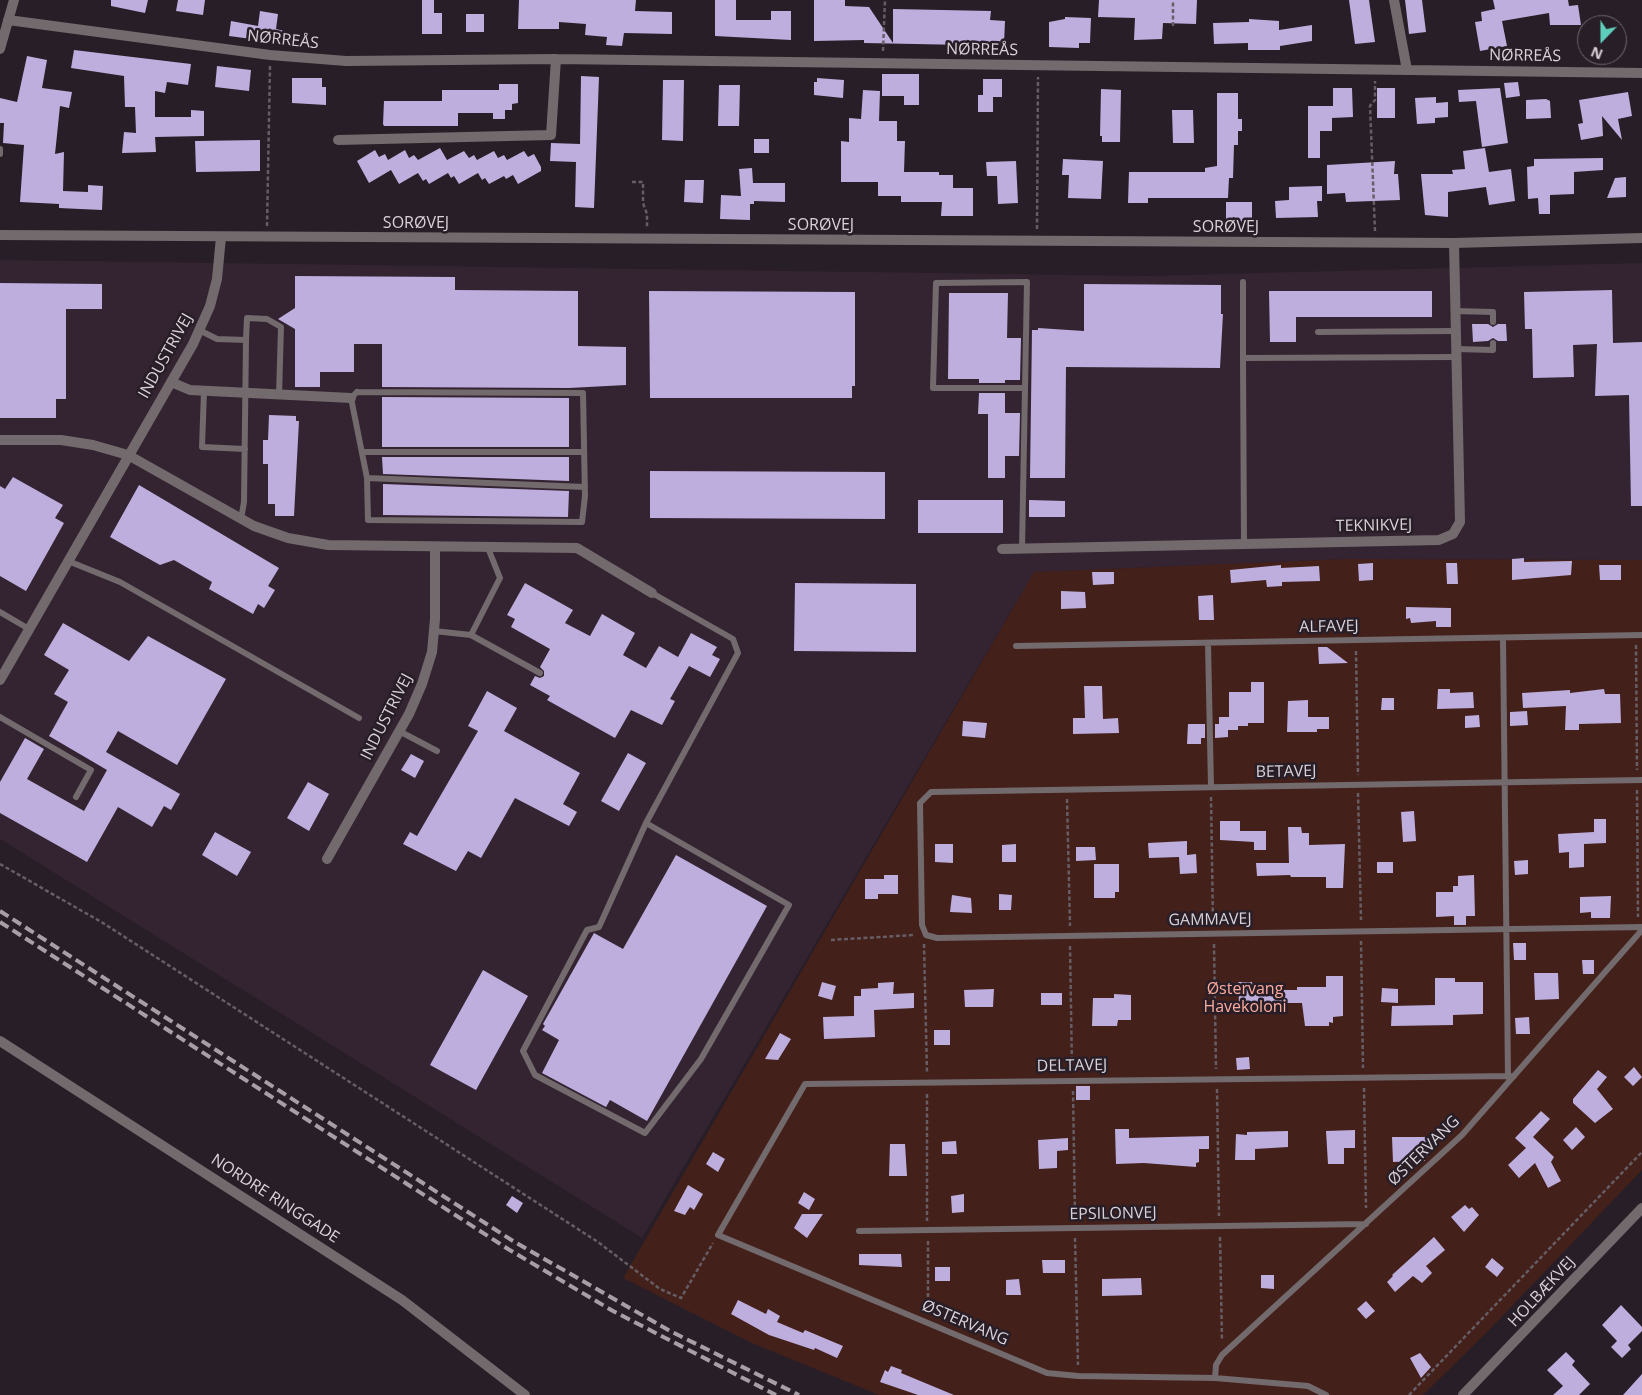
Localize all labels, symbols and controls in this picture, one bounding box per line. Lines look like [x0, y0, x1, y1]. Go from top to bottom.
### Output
north arrow [1577, 15, 1627, 65]
street label: NØRREÅS [246, 27, 320, 53]
street label: NØRREÅS [946, 40, 1018, 60]
text: N [1588, 43, 1605, 64]
street label: NØRREÅS [1489, 46, 1561, 66]
street label: SORØVEJ [383, 213, 449, 233]
street label: SORØVEJ [788, 215, 854, 235]
street label: SORØVEJ [1193, 217, 1259, 237]
street label: INDUSTRIVEJ [135, 310, 197, 402]
street label: TEKNIKVEJ [1336, 516, 1412, 536]
street label: ALFAVEJ [1299, 617, 1359, 637]
street label: INDUSTRIVEJ [357, 671, 417, 763]
street label: BETAVEJ [1255, 762, 1317, 782]
street label: GAMMAVEJ [1168, 910, 1252, 930]
park label: Østervang Havekoloni [1203, 979, 1287, 1017]
street label: DELTAVEJ [1037, 1056, 1107, 1076]
street label: ØSTERVANG [1384, 1112, 1464, 1190]
street label: NORDRE RINGGADE [207, 1150, 343, 1248]
street label: EPSILONVEJ [1069, 1204, 1157, 1224]
street label: HOLBÆKVEJ [1505, 1253, 1579, 1331]
street label: ØSTERVANG [919, 1296, 1011, 1350]

